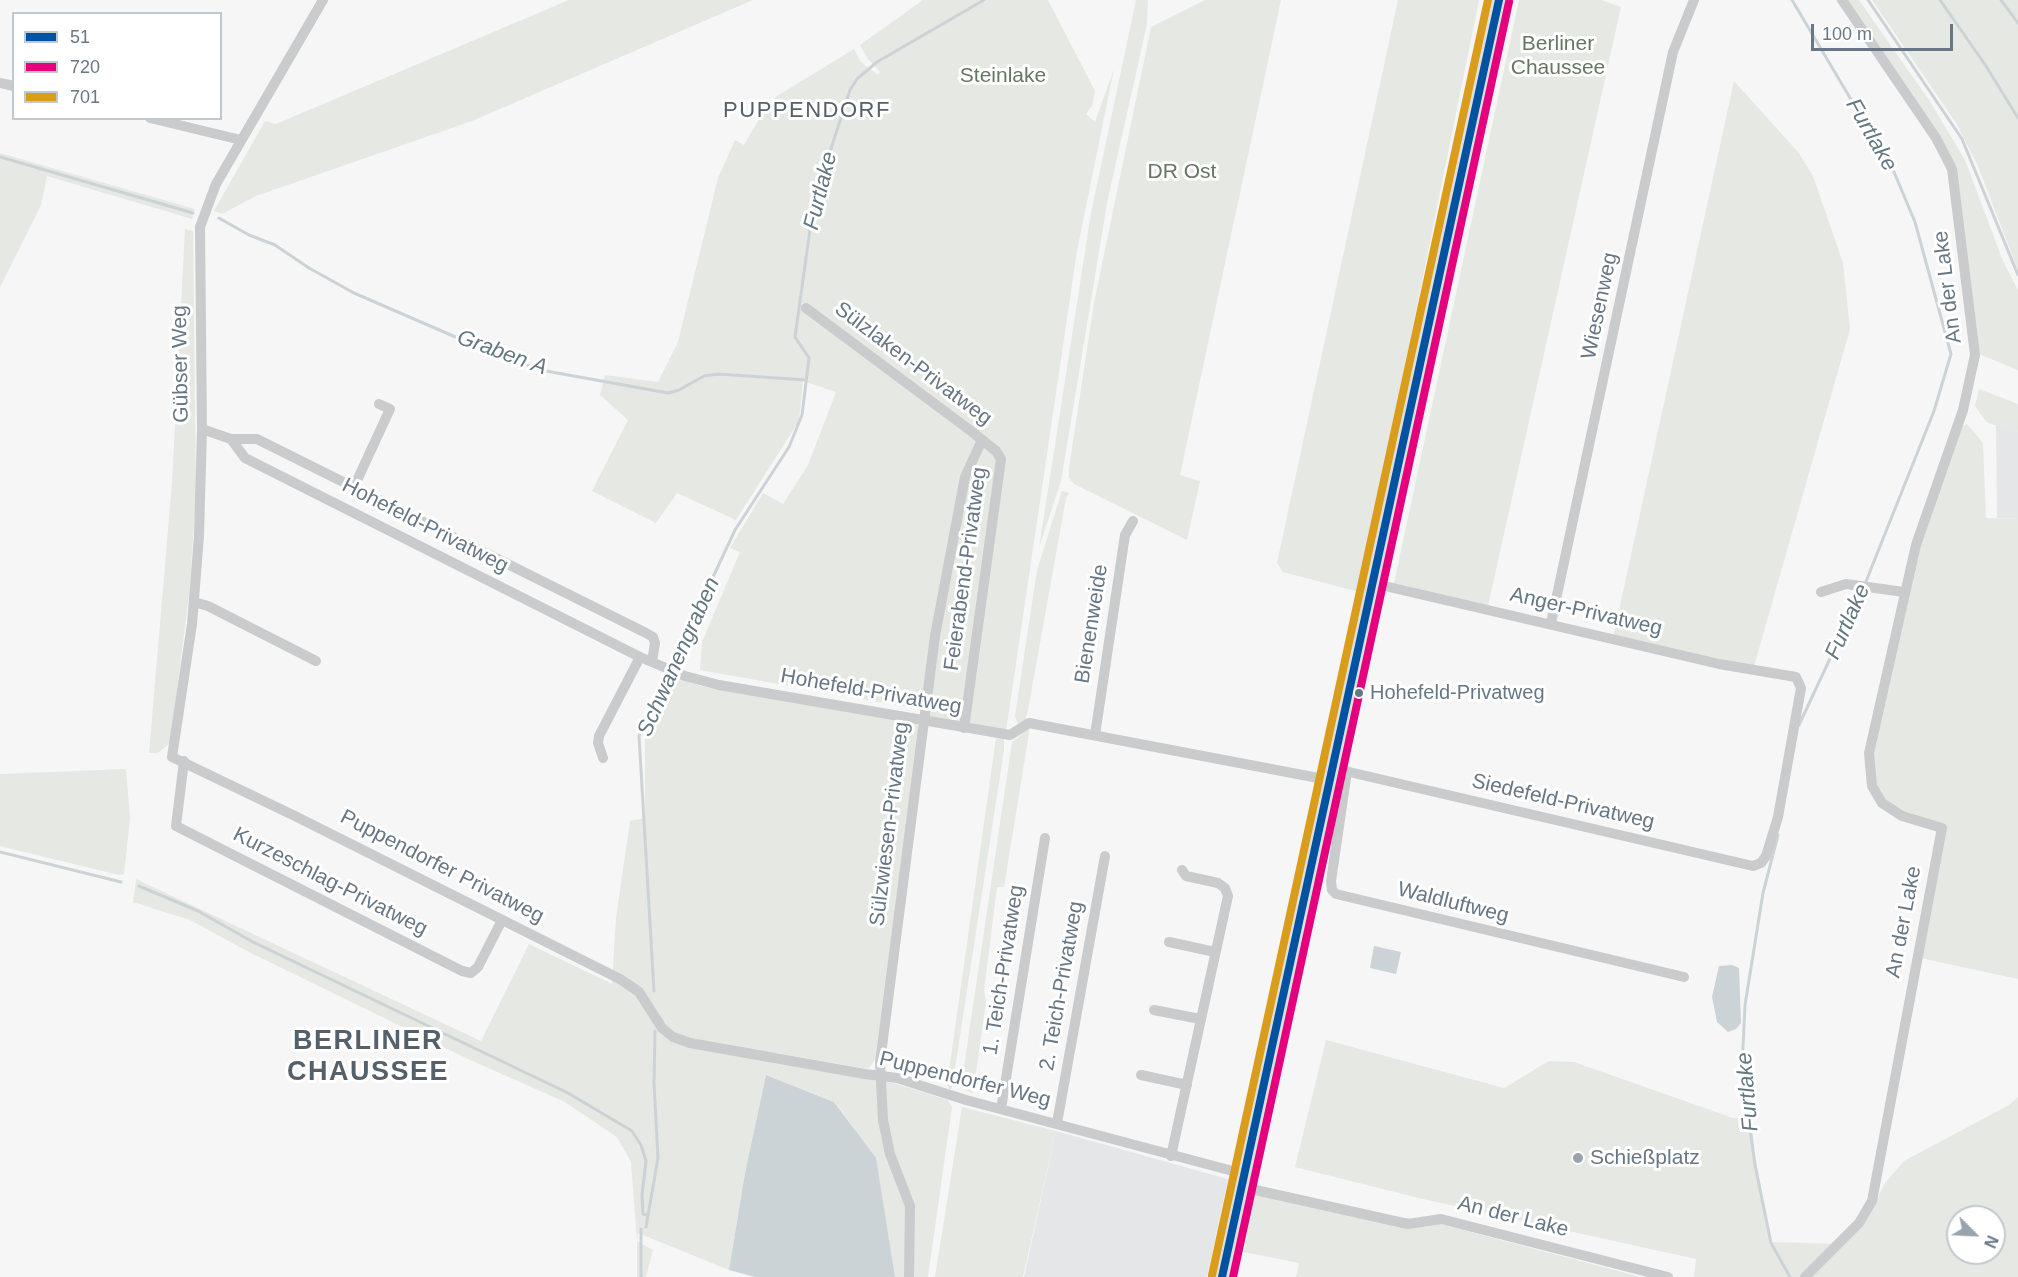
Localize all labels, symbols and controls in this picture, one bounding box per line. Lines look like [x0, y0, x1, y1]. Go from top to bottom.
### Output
legend [12, 12, 222, 120]
scale bar [1814, 12, 1956, 50]
text: 100 m [1822, 24, 1872, 44]
text: 51 [70, 27, 90, 47]
park label: Berliner Chaussee [1511, 31, 1605, 81]
text: 720 [70, 57, 100, 77]
park label: Steinlake [960, 63, 1046, 89]
text: 701 [70, 87, 100, 107]
water label: Furtlake [1840, 94, 1902, 176]
district label: PUPPENDORF [723, 98, 891, 124]
water label: Furtlake [799, 149, 843, 233]
park label: DR Ost [1148, 159, 1216, 185]
street label: An der Lake [1929, 229, 1967, 345]
street label: Wiesenweg [1576, 250, 1624, 362]
street label: Sülzlaken-Privatweg [829, 297, 997, 431]
street label: Gübser Weg [167, 305, 195, 423]
water label: Graben A [453, 324, 551, 382]
street label: Feierabend-Privatweg [939, 466, 993, 672]
street label: Hohefeld-Privatweg [338, 473, 512, 579]
street label: Bienenweide [1070, 563, 1114, 685]
water label: Schwanengraben [632, 573, 726, 741]
water label: Furtlake [1820, 580, 1876, 664]
street label: Anger-Privatweg [1508, 582, 1664, 642]
street label: Hohefeld-Privatweg [779, 664, 963, 720]
place label: Hohefeld-Privatweg [1370, 681, 1545, 705]
marker: Hohefeld-Privatweg [1353, 687, 1365, 699]
street label: Sülzwiesen-Privatweg [865, 721, 915, 927]
street label: Siedefeld-Privatweg [1469, 769, 1657, 835]
street label: Puppendorfer Privatweg [336, 805, 548, 929]
street label: Kurzeschlag-Privatweg [229, 822, 431, 942]
street label: An der Lake [1881, 864, 1927, 980]
street label: Waldluftweg [1395, 877, 1511, 929]
street label: 1. Teich-Privatweg [978, 883, 1030, 1057]
street label: 2. Teich-Privatweg [1035, 899, 1089, 1073]
district label: BERLINER CHAUSSEE [287, 1026, 449, 1089]
street label: Puppendorfer Weg [877, 1046, 1053, 1114]
water label: Furtlake [1731, 1051, 1765, 1133]
place label: Schießplatz [1590, 1145, 1700, 1171]
marker: Schießplatz [1571, 1151, 1585, 1165]
street label: An der Lake [1455, 1191, 1571, 1243]
north arrow [1946, 1205, 2006, 1265]
text: N [1981, 1233, 2001, 1250]

